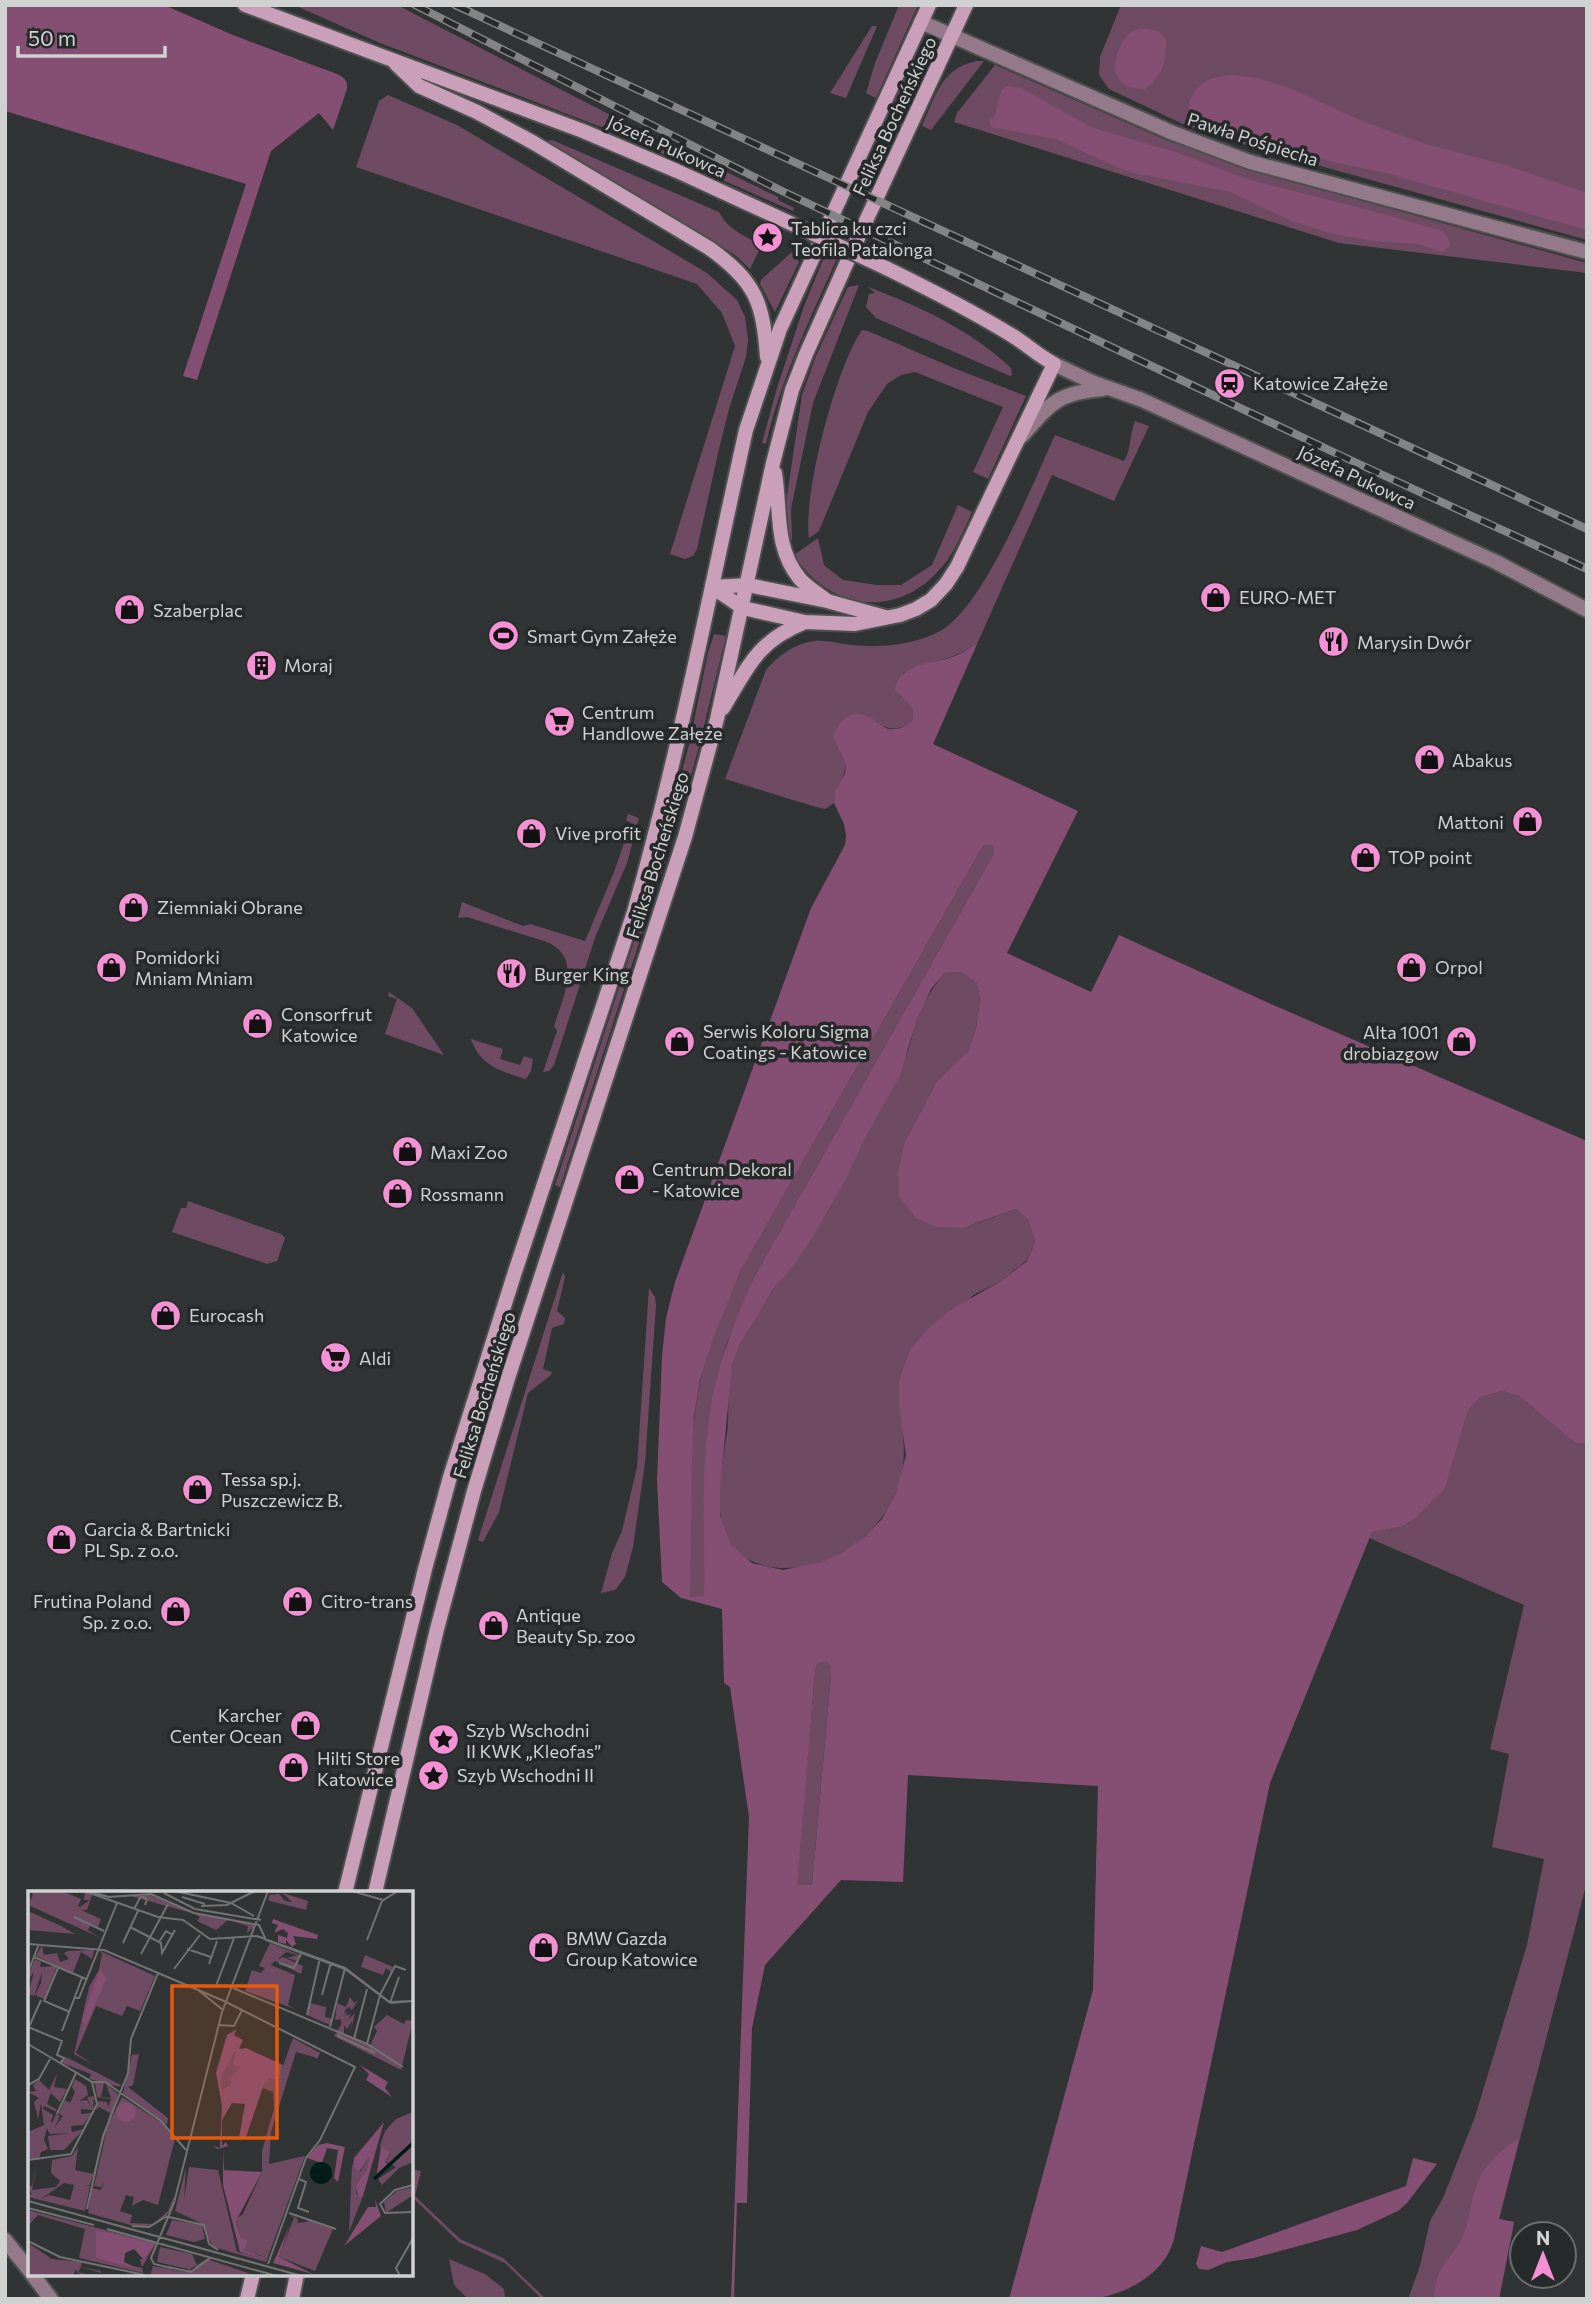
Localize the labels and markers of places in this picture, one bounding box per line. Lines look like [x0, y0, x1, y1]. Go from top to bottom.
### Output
place label: Tablica ku czci Teofila Patalonga [791, 217, 933, 260]
place icon: Tablica ku czci Teofila Patalonga [751, 221, 785, 255]
station icon: Katowice Załęże [1213, 366, 1247, 400]
place label: Katowice Załęże [1253, 372, 1388, 394]
shop icon: EURO-MET [1199, 580, 1233, 614]
place label: EURO-MET [1239, 586, 1336, 608]
shop icon: Szaberplac [113, 593, 147, 627]
place label: Szaberplac [153, 599, 243, 621]
sports icon: Smart Gym Załęże [487, 619, 521, 653]
place label: Smart Gym Załęże [527, 625, 677, 647]
restaurant icon: Marysin Dwór [1317, 625, 1351, 659]
place label: Marysin Dwór [1357, 631, 1472, 653]
building icon: Moraj [244, 648, 278, 682]
place label: Moraj [284, 654, 333, 676]
place label: Centrum Handlowe Załęże [582, 701, 723, 744]
supermarket icon: Centrum Handlowe Załęże [542, 705, 576, 739]
shop icon: Abakus [1412, 743, 1446, 777]
place label: Abakus [1452, 749, 1512, 771]
shop icon: Mattoni [1510, 805, 1544, 839]
place label: Mattoni [1437, 811, 1504, 833]
shop icon: Vive profit [515, 816, 549, 850]
place label: Vive profit [555, 822, 641, 844]
shop icon: TOP point [1348, 840, 1382, 874]
place label: TOP point [1388, 846, 1472, 868]
shop icon: Ziemniaki Obrane [117, 890, 151, 924]
place label: Ziemniaki Obrane [157, 896, 303, 918]
place label: Pomidorki Mniam Mniam [135, 946, 253, 989]
shop icon: Pomidorki Mniam Mniam [95, 950, 129, 984]
shop icon: Orpol [1395, 950, 1429, 984]
place label: Orpol [1435, 956, 1483, 978]
restaurant icon: Burger King [494, 957, 528, 991]
place label: Burger King [534, 963, 630, 985]
place label: Consorfrut Katowice [281, 1003, 372, 1046]
shop icon: Consorfrut Katowice [241, 1007, 275, 1041]
place label: Serwis Koloru Sigma Coatings - Katowice [703, 1020, 869, 1063]
place label: Alta 1001 drobiazgow [1343, 1021, 1439, 1064]
shop icon: Serwis Koloru Sigma Coatings - Katowice [663, 1024, 697, 1058]
shop icon: Alta 1001 drobiazgow [1445, 1025, 1479, 1059]
shop icon: Maxi Zoo [390, 1135, 424, 1169]
place label: Maxi Zoo [430, 1141, 508, 1163]
place label: Centrum Dekoral - Katowice [652, 1158, 792, 1201]
shop icon: Centrum Dekoral - Katowice [612, 1162, 646, 1196]
shop icon: Rossmann [380, 1177, 414, 1211]
place label: Rossmann [420, 1183, 504, 1205]
shop icon: Eurocash [149, 1298, 183, 1332]
place label: Eurocash [189, 1304, 264, 1326]
supermarket icon: Aldi [319, 1341, 353, 1375]
place label: Aldi [359, 1347, 391, 1369]
place label: Tessa sp.j. Puszczewicz B. [221, 1468, 343, 1511]
shop icon: Tessa sp.j. Puszczewicz B. [181, 1472, 215, 1506]
place label: Garcia & Bartnicki PL Sp. z o.o. [84, 1518, 230, 1561]
shop icon: Garcia & Bartnicki PL Sp. z o.o. [44, 1522, 78, 1556]
shop icon: Citro-trans [281, 1584, 315, 1618]
place label: Frutina Poland Sp. z o.o. [33, 1590, 152, 1633]
place label: Citro-trans [321, 1590, 413, 1612]
shop icon: Frutina Poland Sp. z o.o. [158, 1594, 192, 1628]
place label: Antique Beauty Sp. zoo [516, 1604, 636, 1647]
shop icon: Antique Beauty Sp. zoo [476, 1608, 510, 1642]
place label: Karcher Center Ocean [170, 1704, 282, 1747]
shop icon: Karcher Center Ocean [288, 1708, 322, 1742]
place label: Szyb Wschodni II KWK „Kleofas” [466, 1719, 601, 1762]
place icon: Szyb Wschodni II KWK „Kleofas” [426, 1723, 460, 1757]
place label: Hilti Store Katowice [317, 1747, 400, 1790]
shop icon: Hilti Store Katowice [277, 1751, 311, 1785]
place icon: Szyb Wschodni II [417, 1758, 451, 1792]
place label: Szyb Wschodni II [457, 1764, 594, 1786]
place label: BMW Gazda Group Katowice [566, 1927, 698, 1970]
shop icon: BMW Gazda Group Katowice [526, 1931, 560, 1965]

